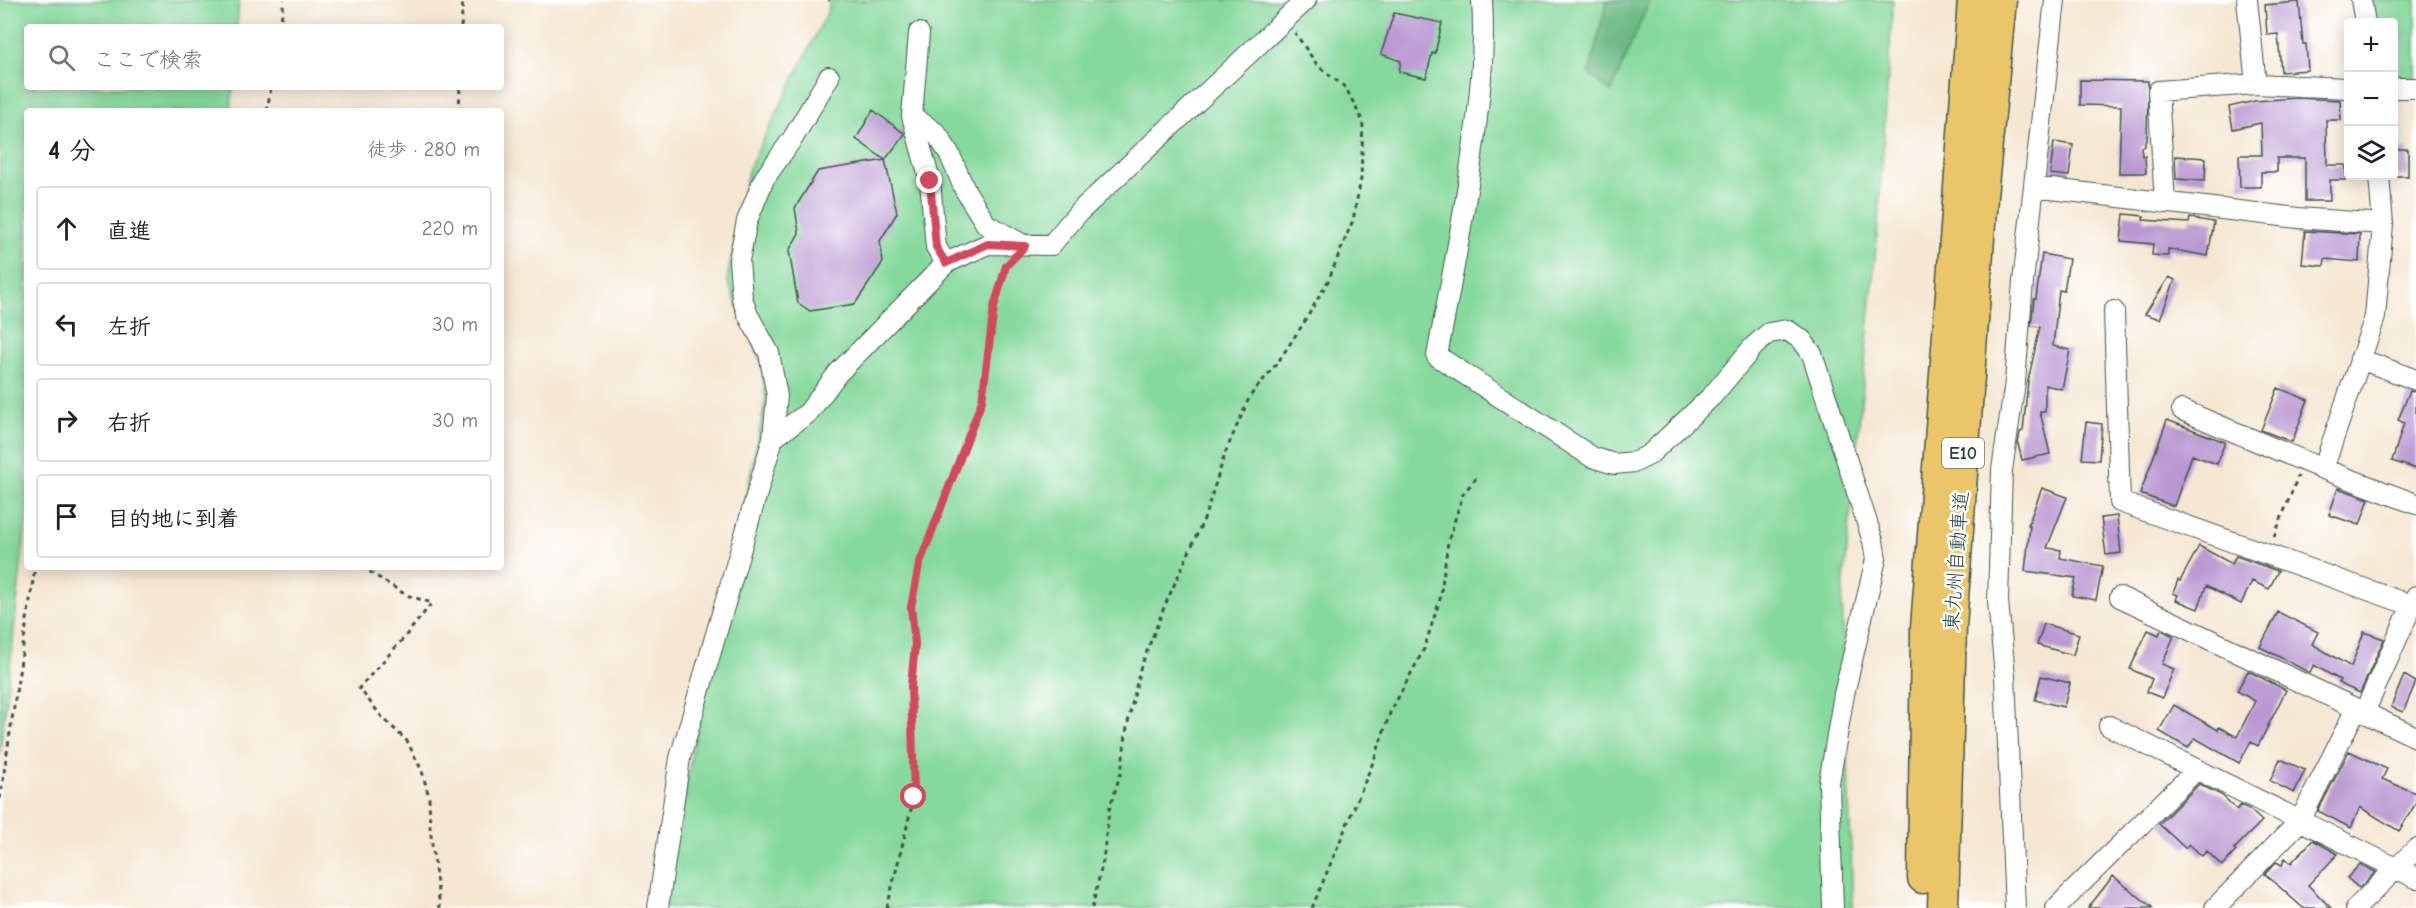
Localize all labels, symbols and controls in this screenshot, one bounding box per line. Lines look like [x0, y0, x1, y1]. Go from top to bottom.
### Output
map controls [2344, 18, 2398, 180]
button: + [2344, 18, 2398, 72]
search box [24, 24, 504, 90]
icon: search [45, 41, 78, 74]
text: ここで検索 [93, 47, 203, 73]
button: − [2344, 72, 2398, 126]
button: layers [2344, 126, 2398, 180]
text: 4 分 [48, 136, 95, 166]
text: 徒歩 · 280 m [367, 138, 480, 161]
route end [916, 167, 942, 193]
icon: ahead [50, 212, 83, 245]
text: 220 m [422, 217, 478, 240]
text: 直進 [107, 218, 151, 244]
icon: left [50, 308, 83, 341]
text: 30 m [432, 313, 478, 336]
text: 左折 [107, 314, 151, 340]
icon: right [50, 404, 83, 437]
text: 30 m [432, 409, 478, 432]
text: 右折 [107, 410, 151, 436]
road number: E10 [1942, 438, 1984, 468]
street label: 東九州自動車道 [1940, 490, 1973, 632]
icon: arrive [50, 500, 83, 533]
text: 目的地に到着 [107, 506, 239, 532]
route start [900, 783, 926, 809]

